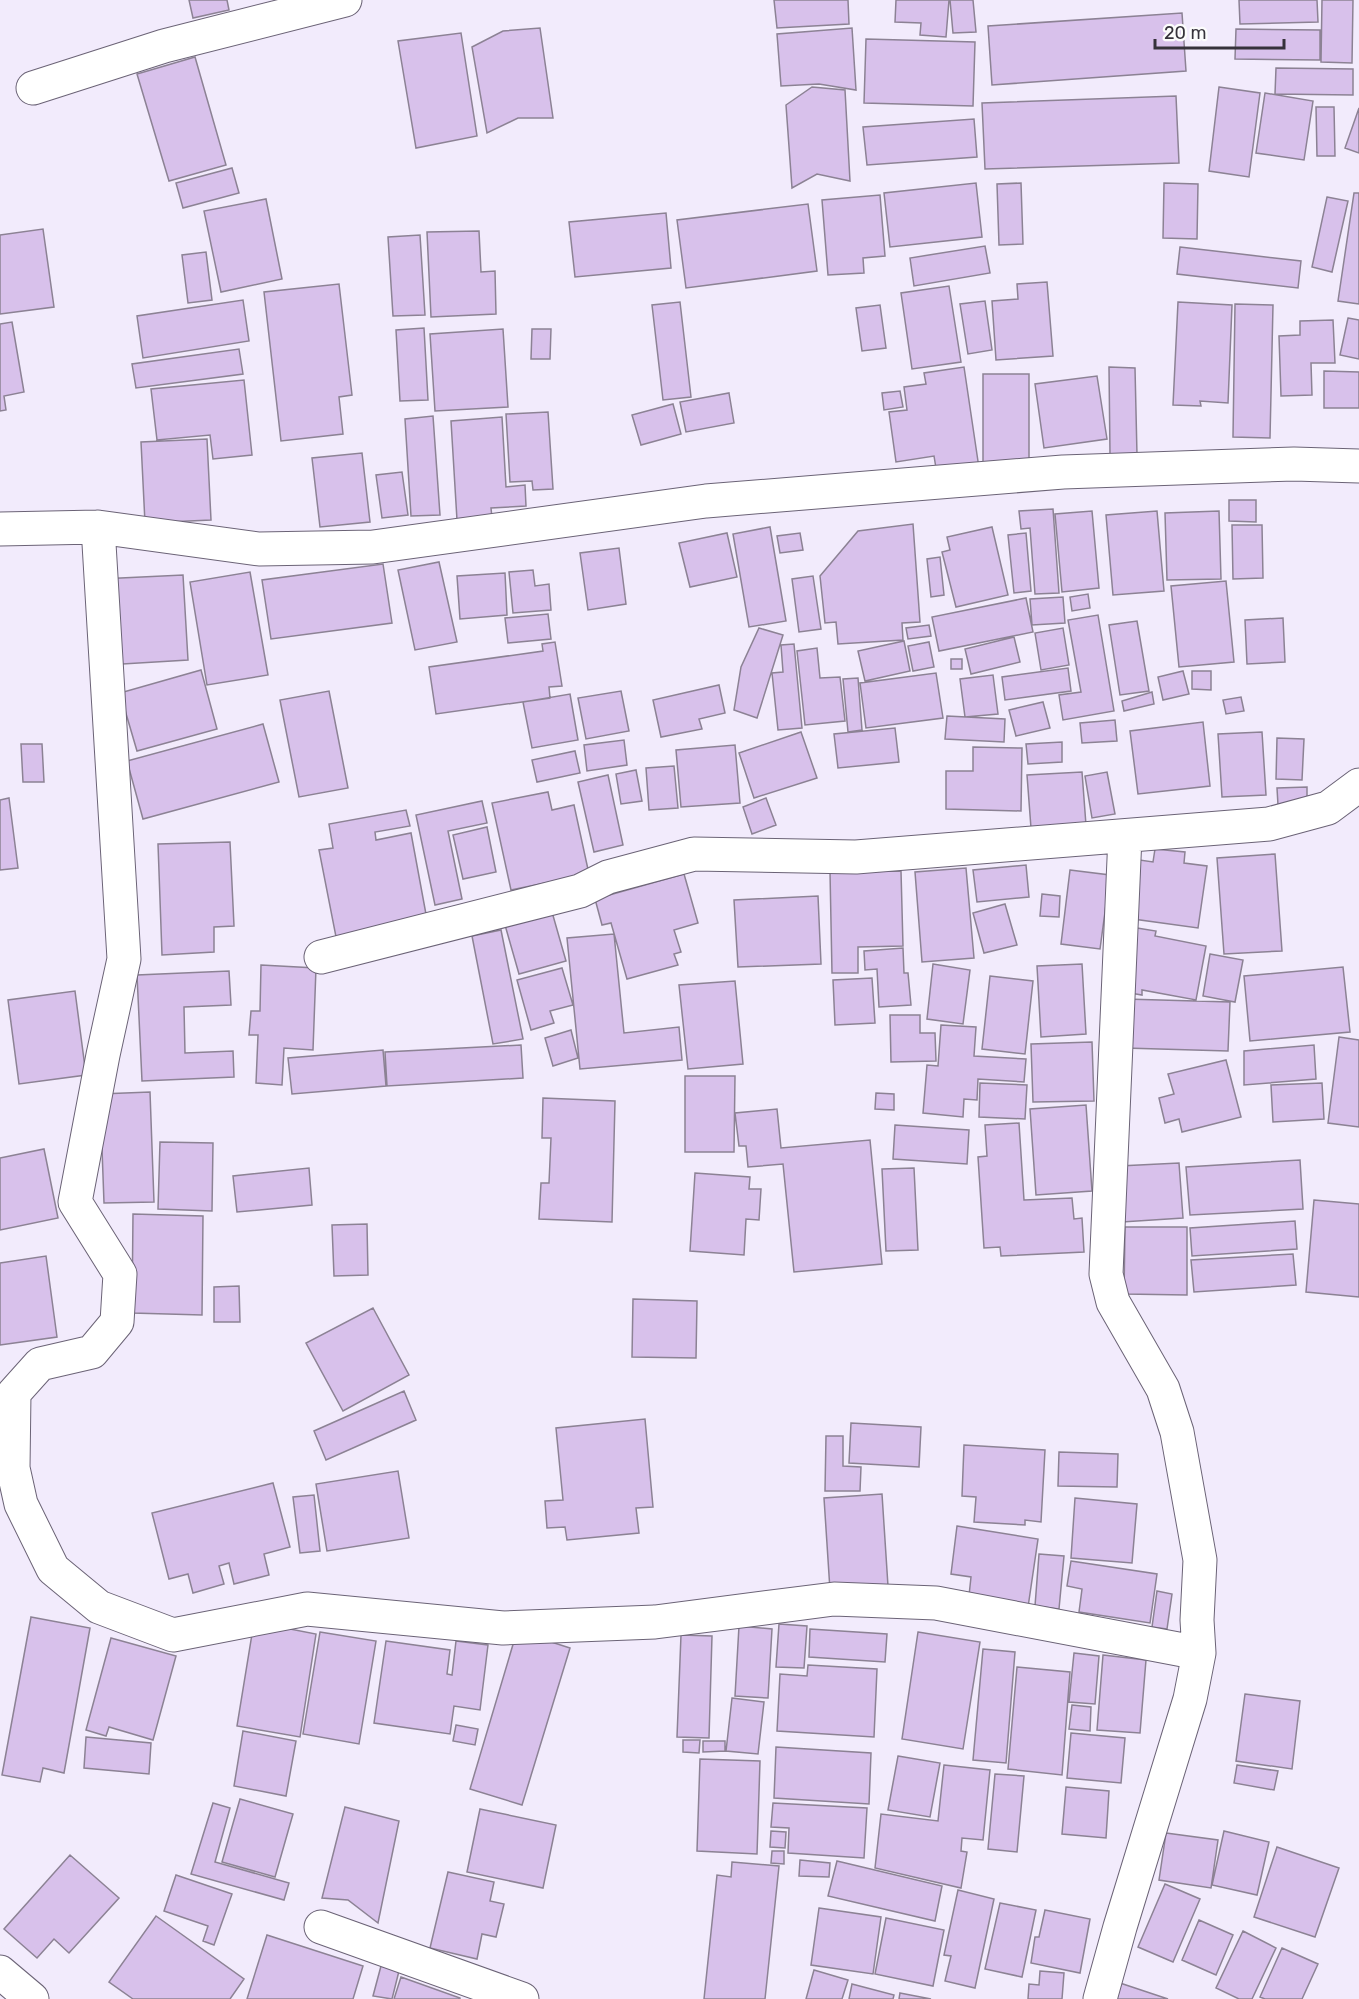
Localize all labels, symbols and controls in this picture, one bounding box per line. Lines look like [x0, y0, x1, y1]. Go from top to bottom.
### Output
scale bar [1155, 12, 1284, 50]
text: 20 m [1164, 22, 1206, 44]

